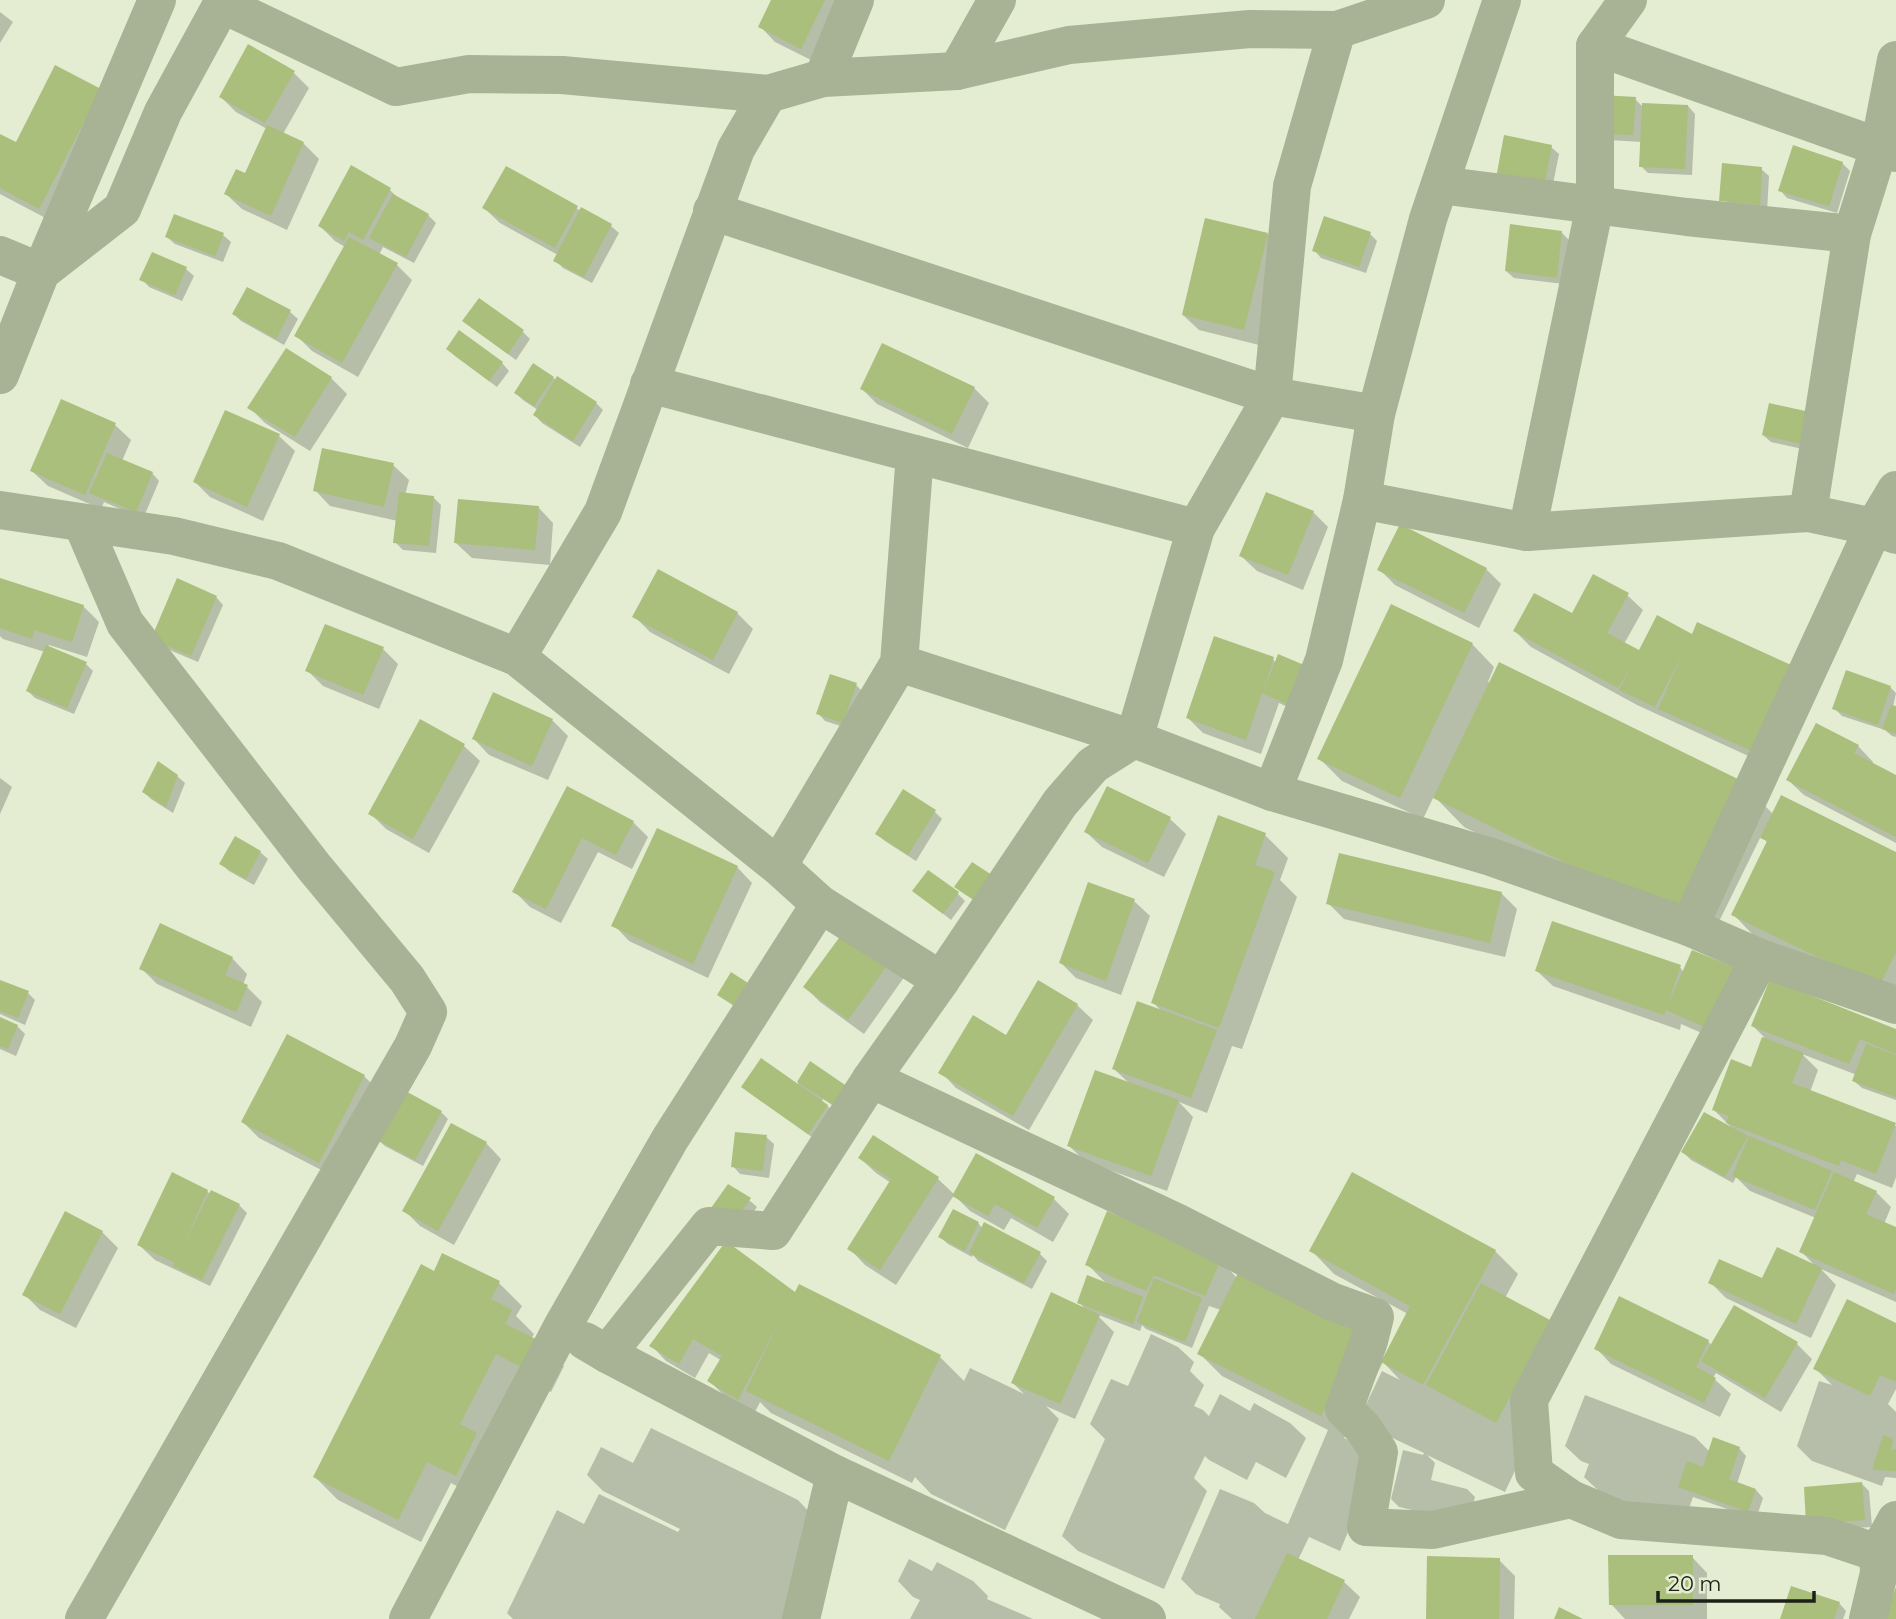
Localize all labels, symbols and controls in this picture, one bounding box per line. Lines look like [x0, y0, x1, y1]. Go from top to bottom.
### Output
scale bar [1658, 1560, 1814, 1604]
text: 20 m [1668, 1571, 1722, 1596]

